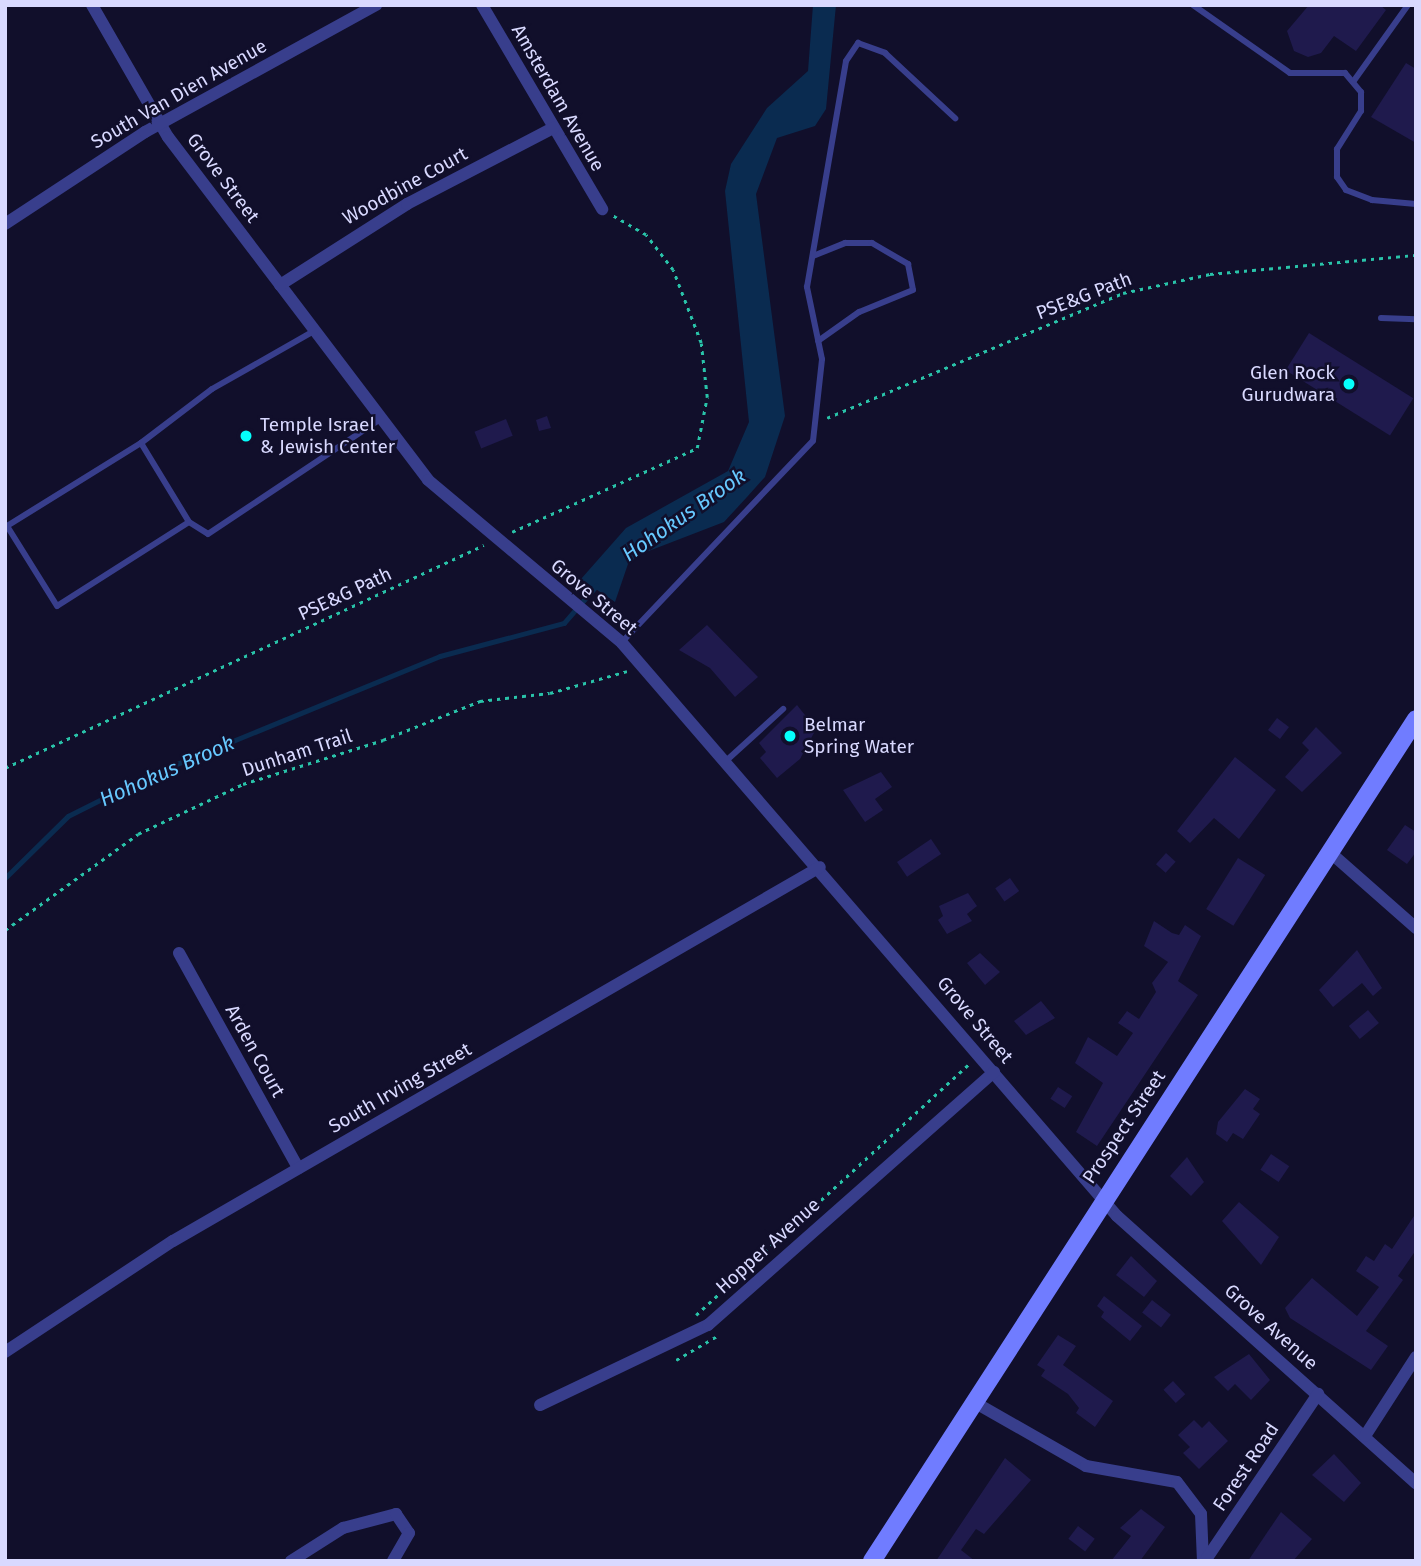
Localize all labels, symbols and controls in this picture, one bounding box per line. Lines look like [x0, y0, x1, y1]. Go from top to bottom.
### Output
street label: Amsterdam Avenue [507, 21, 609, 175]
street label: South Van Dien Avenue [87, 34, 271, 154]
street label: Grove Street [182, 129, 264, 227]
street label: Woodbine Court [339, 142, 471, 230]
street label: PSE&G Path [1033, 267, 1135, 325]
place label: Glen Rock Gurudwara [1241, 362, 1335, 406]
marker: Glen Rock Gurudwara [1341, 376, 1357, 392]
place label: Temple Israel & Jewish Center [260, 414, 395, 458]
marker: Temple Israel & Jewish Center [238, 428, 254, 444]
water label: Hohokus Brook [617, 463, 751, 567]
street label: Grove Street [546, 554, 642, 640]
street label: PSE&G Path [295, 562, 395, 626]
place label: Belmar Spring Water [804, 714, 914, 758]
street label: Dunham Trail [239, 724, 355, 782]
marker: Belmar Spring Water [782, 728, 798, 744]
water label: Hohokus Brook [96, 730, 238, 812]
street label: Grove Street [932, 972, 1018, 1068]
street label: Arden Court [220, 1001, 290, 1101]
street label: South Irving Street [325, 1038, 475, 1138]
street label: Prospect Street [1078, 1066, 1170, 1188]
street label: Hopper Avenue [711, 1193, 825, 1299]
street label: Grove Avenue [1220, 1279, 1322, 1375]
street label: Forest Road [1208, 1419, 1284, 1515]

